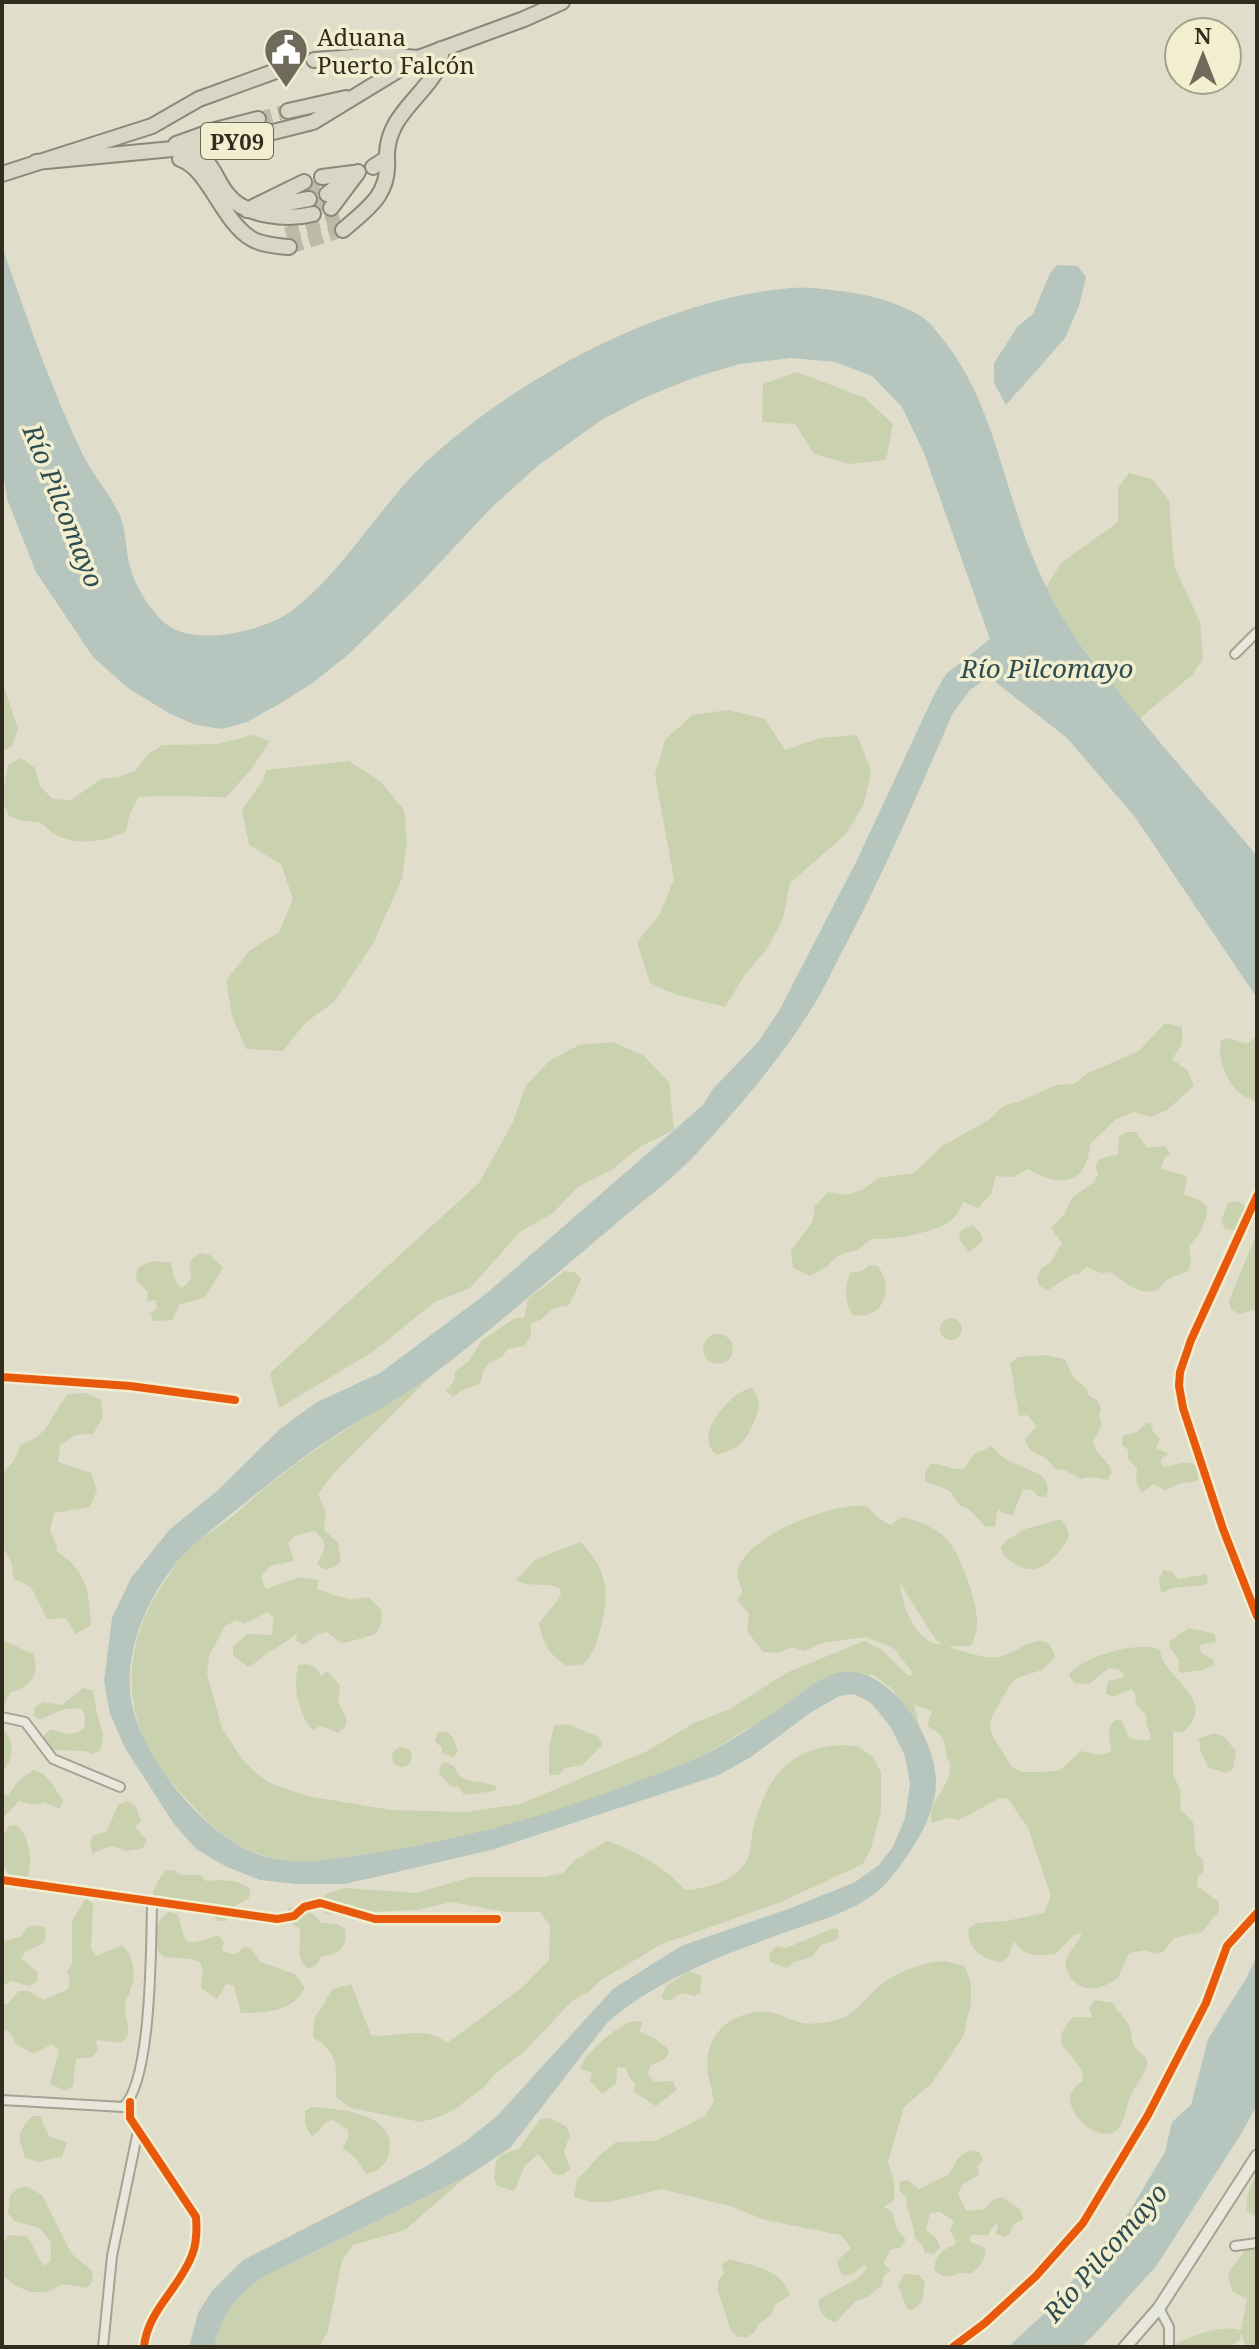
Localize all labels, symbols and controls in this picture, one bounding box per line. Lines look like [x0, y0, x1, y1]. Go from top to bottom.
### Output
north arrow [1163, 16, 1243, 96]
place label: Aduana Puerto Falcón [317, 20, 475, 81]
text: N [1194, 20, 1212, 50]
public building icon: Aduana Puerto Falcón [262, 26, 310, 89]
road number: PY09 [201, 123, 273, 159]
water label: Río Pilcomayo [15, 418, 113, 593]
water label: Río Pilcomayo [960, 650, 1133, 686]
water label: Río Pilcomayo [1034, 2175, 1175, 2330]

